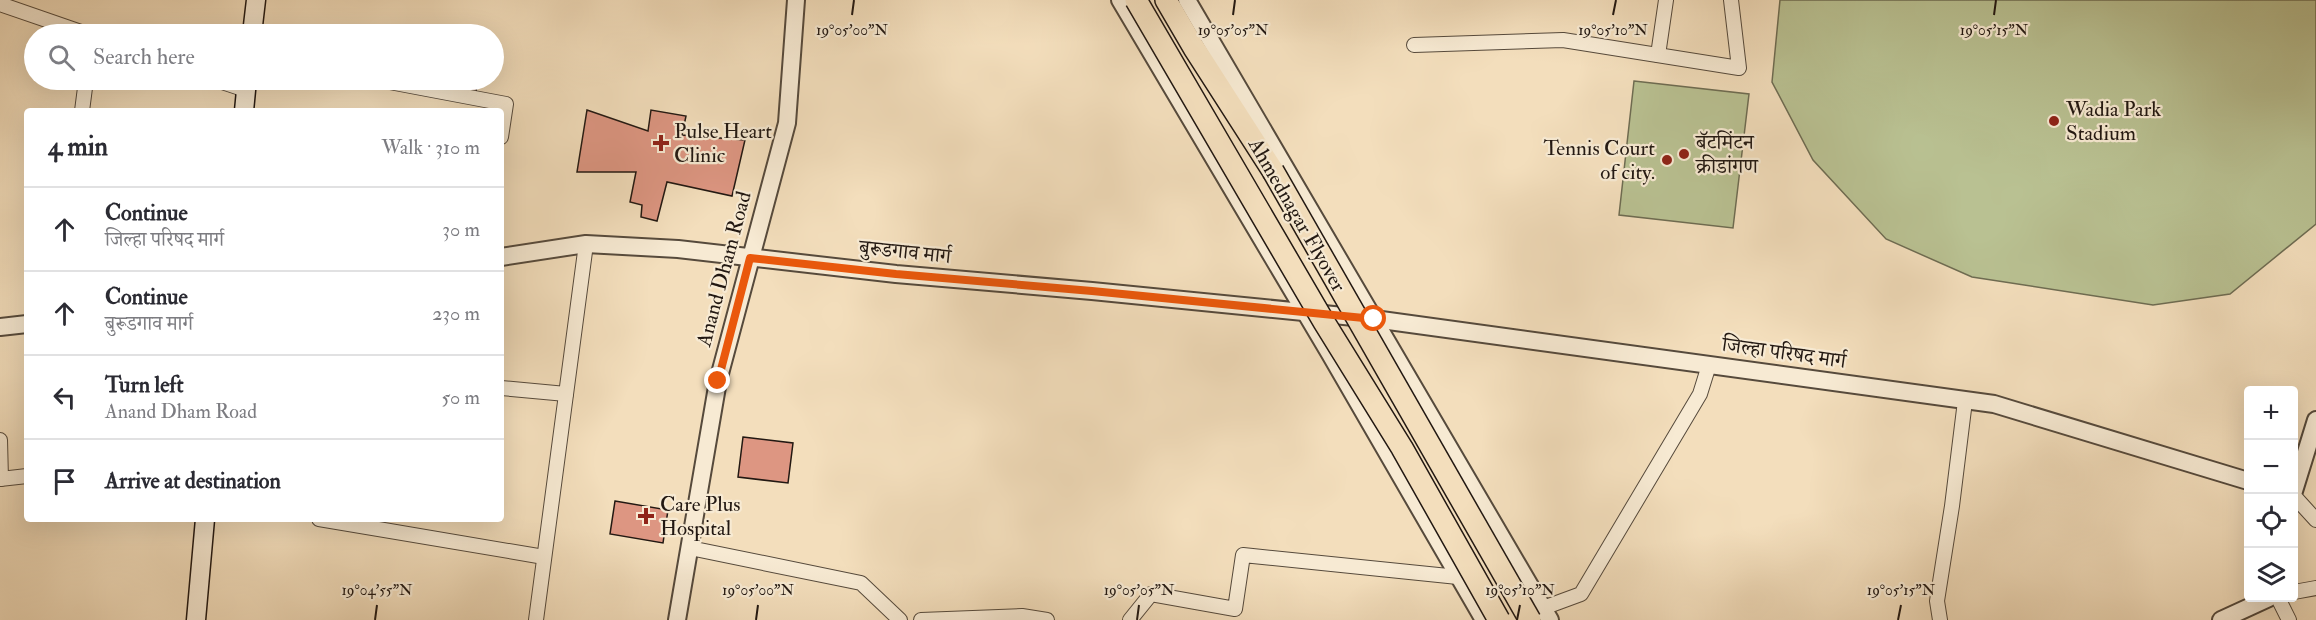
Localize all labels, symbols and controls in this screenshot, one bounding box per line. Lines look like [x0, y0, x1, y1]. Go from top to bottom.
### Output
text: 19°05'00"N [816, 21, 888, 40]
text: 19°05'05"N [1198, 21, 1269, 40]
text: 19°05'10"N [1578, 21, 1648, 40]
text: 19°05'15"N [1960, 21, 2029, 40]
search box [24, 24, 504, 90]
icon: search [45, 41, 78, 74]
text: Search here [93, 43, 195, 71]
place label: Wadia Park Stadium [2065, 96, 2161, 147]
marker: Wadia Park Stadium [2047, 114, 2061, 128]
place label: Pulse Heart Clinic [674, 118, 772, 169]
place label: बॅटमिंटन क्रीडांगण [1695, 129, 1759, 180]
text: 4 min [48, 131, 108, 163]
street label: Ahmednagar Flyover [1241, 132, 1352, 297]
marker: Pulse Heart Clinic [652, 134, 670, 152]
text: Walk · 310 m [381, 135, 480, 160]
place label: Tennis Court of city. [1543, 135, 1655, 186]
marker: बॅटमिंटन क्रीडांगण [1677, 147, 1691, 161]
marker: Tennis Court of city. [1660, 153, 1674, 167]
street label: Anand Dham Road [690, 188, 758, 351]
text: Continue [105, 199, 188, 227]
icon: ahead [48, 213, 81, 246]
text: 30 m [442, 217, 480, 242]
text: जिल्हा परिषद मार्ग [105, 227, 224, 252]
street label: बुरूडगाव मार्ग [857, 234, 953, 270]
text: Continue [105, 283, 188, 311]
icon: ahead [48, 297, 81, 330]
text: 230 m [432, 301, 480, 326]
route start [1360, 305, 1386, 331]
text: बुरूडगाव मार्ग [105, 311, 193, 336]
street label: जिल्हा परिषद मार्ग [1719, 331, 1849, 375]
route end [704, 367, 730, 393]
text: Turn left [105, 371, 184, 399]
icon: left [48, 381, 81, 414]
text: 50 m [441, 385, 480, 410]
map controls [2244, 386, 2298, 602]
button: + [2244, 386, 2298, 440]
text: Anand Dham Road [105, 399, 257, 424]
button: − [2244, 440, 2298, 494]
icon: arrive [48, 465, 81, 498]
text: Arrive at destination [105, 467, 281, 495]
place label: Care Plus Hospital [660, 491, 741, 542]
button: locate [2244, 494, 2298, 548]
marker: Care Plus Hospital [637, 507, 655, 525]
button: layers [2244, 548, 2298, 602]
text: 19°04'55"N [341, 581, 413, 600]
text: 19°05'00"N [722, 581, 794, 600]
text: 19°05'05"N [1104, 581, 1175, 600]
text: 19°05'10"N [1485, 581, 1555, 600]
text: 19°05'15"N [1867, 581, 1936, 600]

